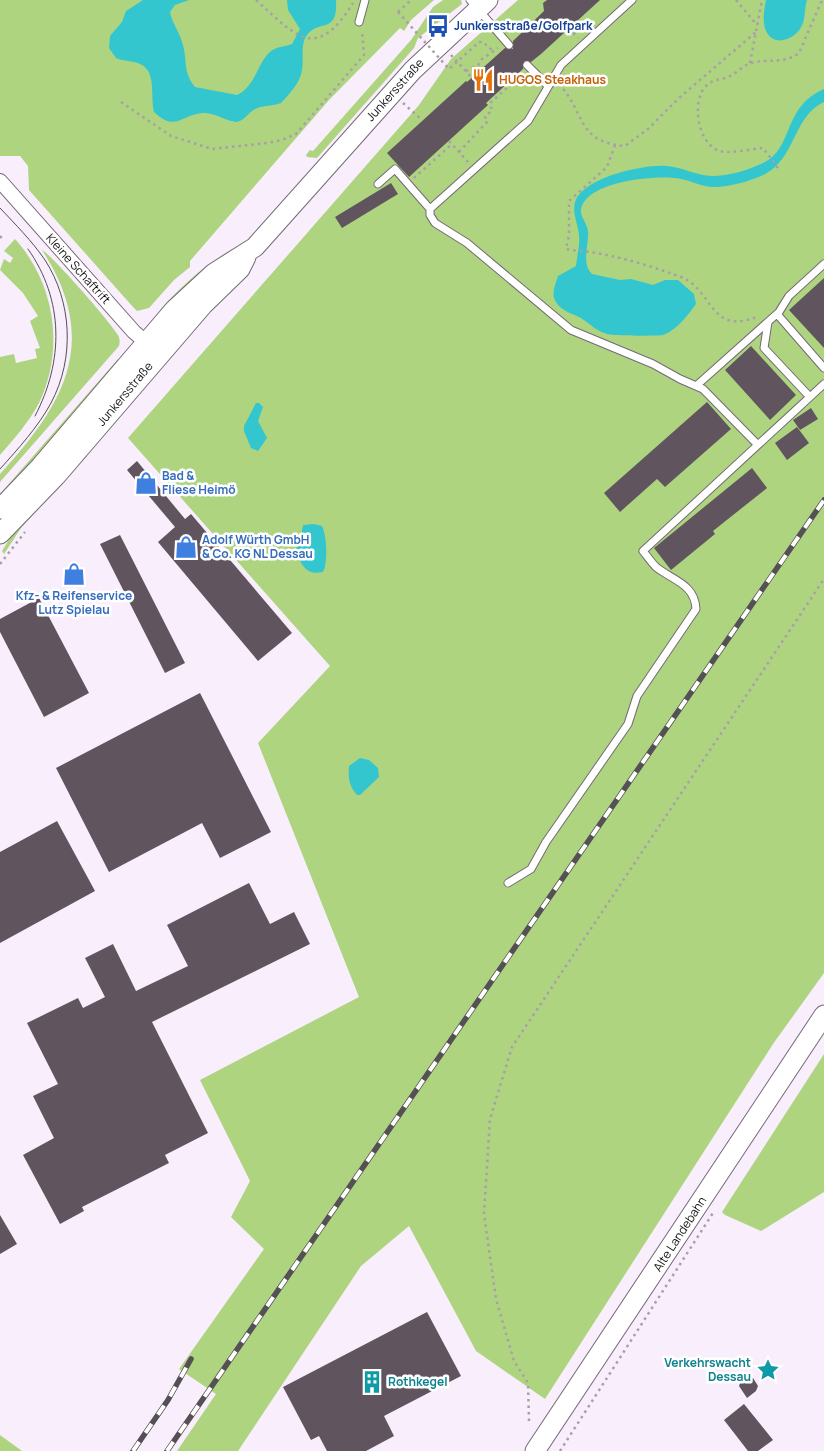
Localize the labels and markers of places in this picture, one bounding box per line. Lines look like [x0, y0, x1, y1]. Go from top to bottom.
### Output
bus stop icon: Junkersstraße/Golfpark [425, 13, 451, 39]
place label: Junkersstraße/Golfpark [454, 17, 593, 34]
restaurant icon: HUGOS Steakhaus [470, 67, 496, 93]
place label: HUGOS Steakhaus [499, 71, 607, 88]
place label: Bad & Fliese Heimö [162, 467, 236, 498]
shop icon: Bad & Fliese Heimö [133, 470, 159, 496]
place label: Adolf Würth GmbH & Co. KG NL Dessau [202, 531, 313, 562]
shop icon: Adolf Würth GmbH & Co. KG NL Dessau [173, 534, 199, 560]
shop icon: Kfz- & Reifenservice Lutz Spielau [61, 561, 87, 587]
place label: Kfz- & Reifenservice Lutz Spielau [16, 587, 132, 618]
place label: Verkehrswacht Dessau [664, 1354, 751, 1385]
place icon: Verkehrswacht Dessau [755, 1357, 781, 1383]
building icon: Rothkegel [359, 1369, 385, 1395]
place label: Rothkegel [388, 1373, 448, 1390]

